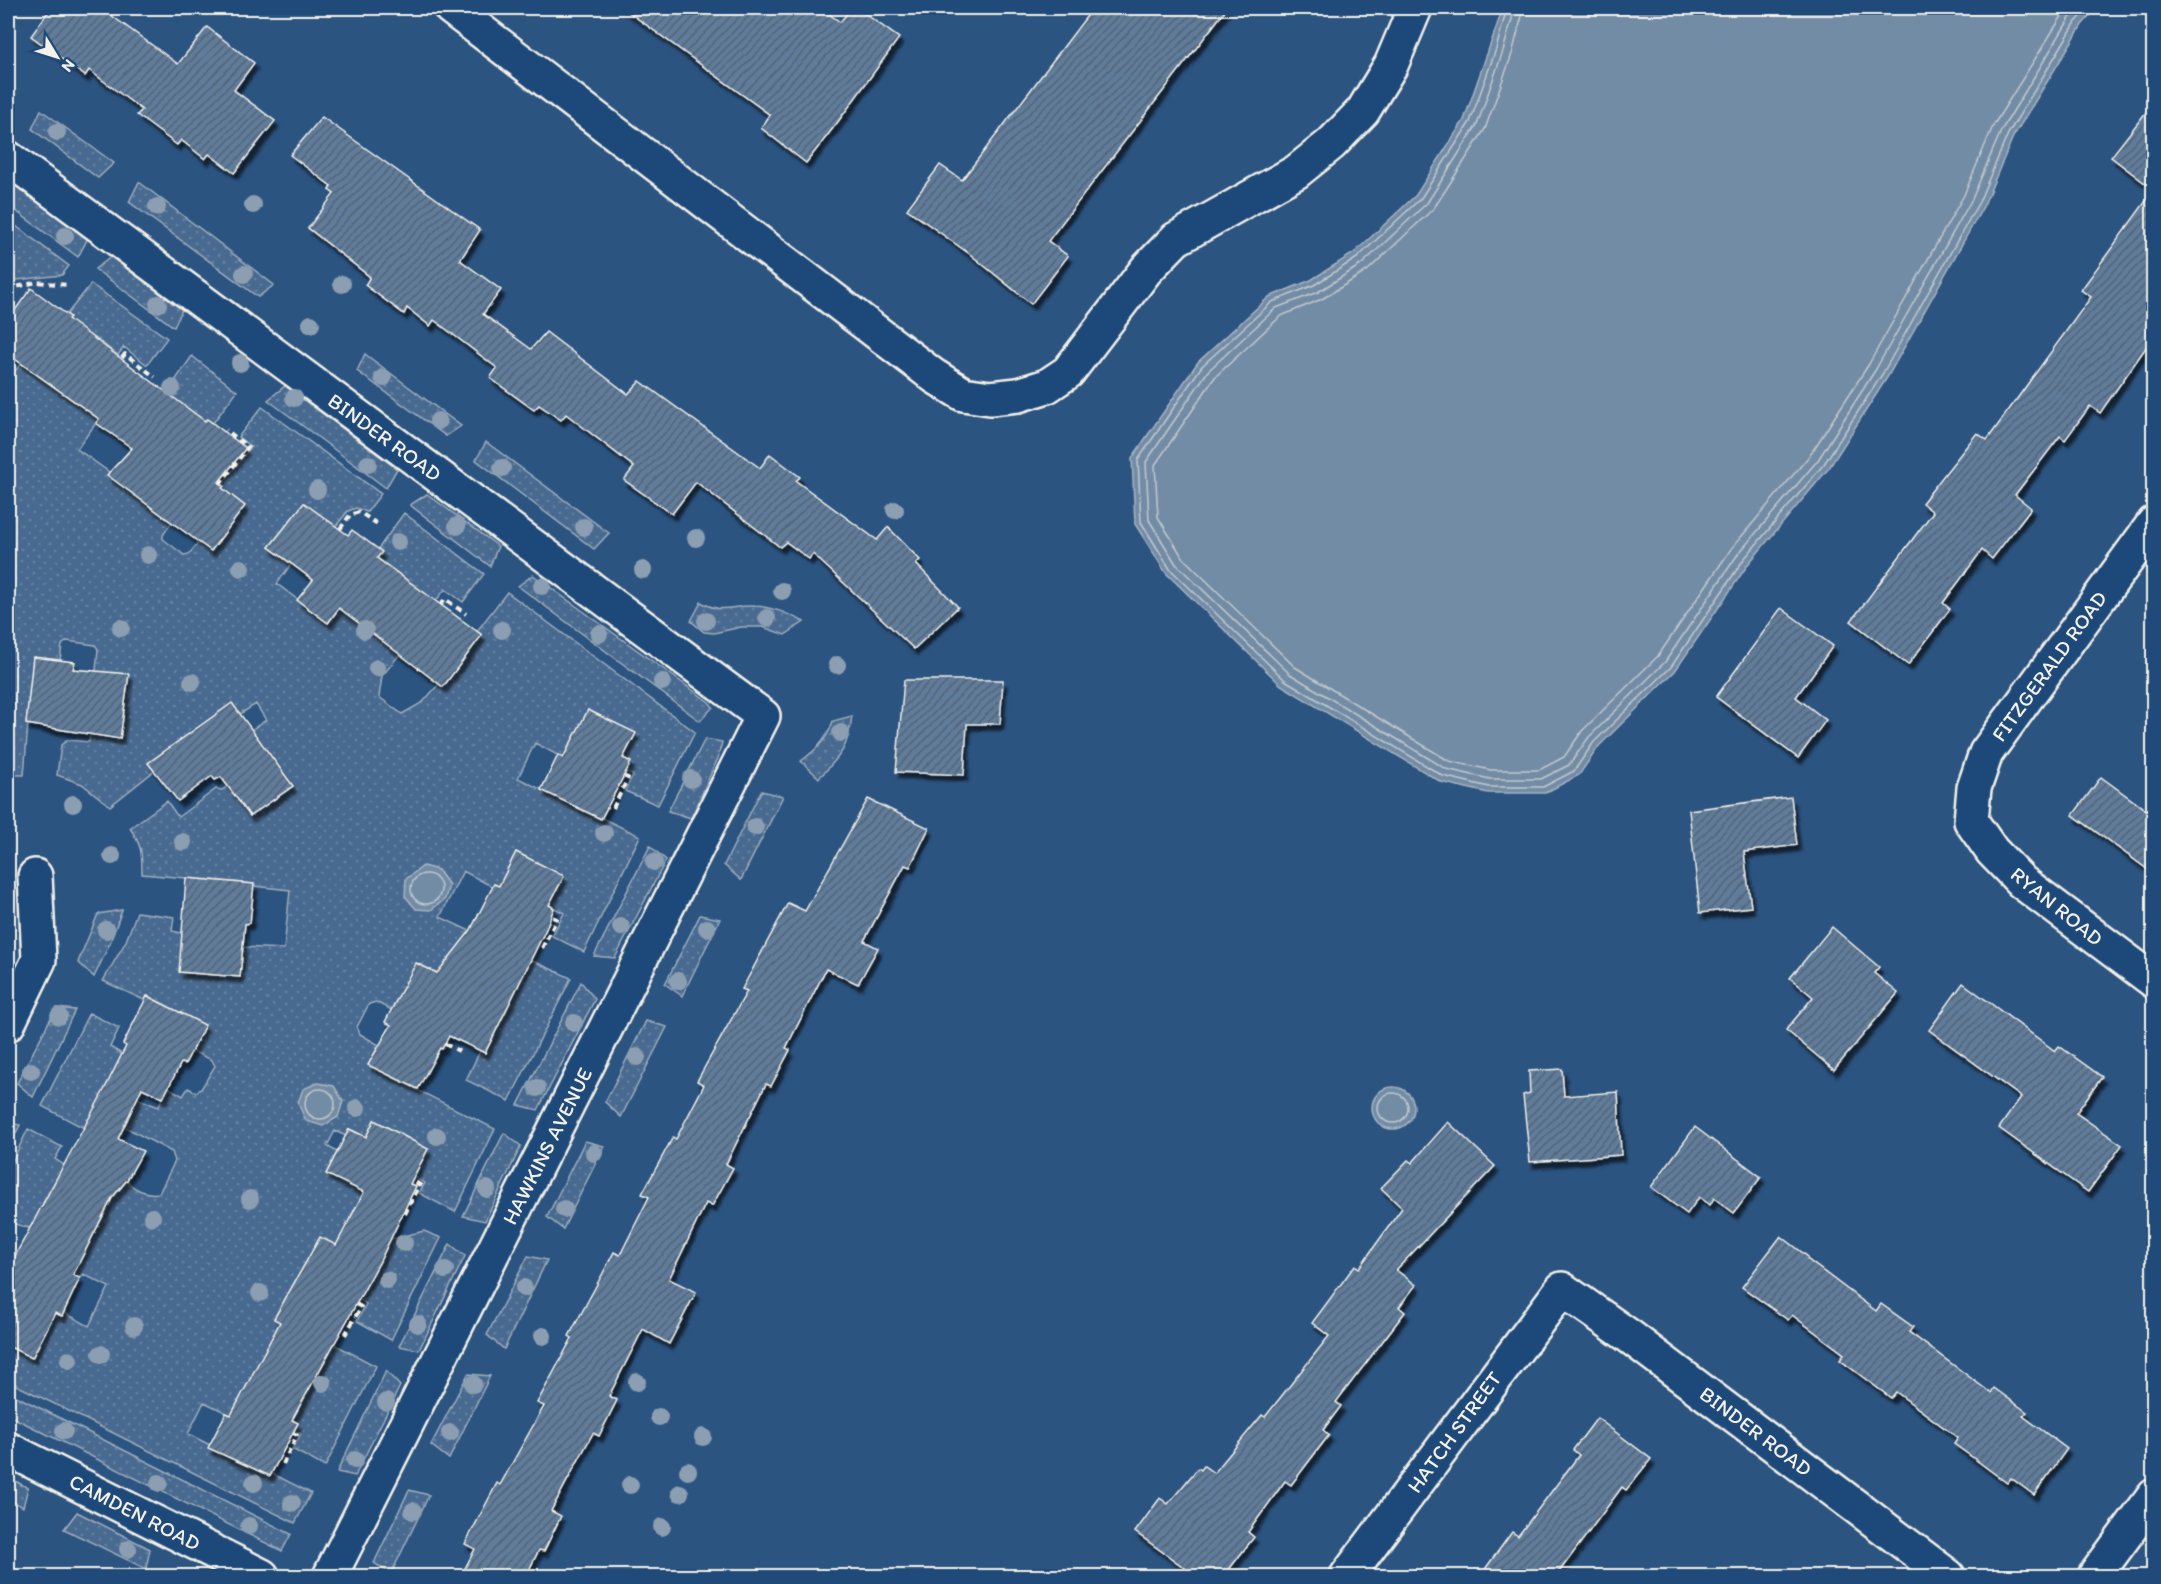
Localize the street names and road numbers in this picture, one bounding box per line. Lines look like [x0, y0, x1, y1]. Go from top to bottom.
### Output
street label: BINDER ROAD [323, 387, 447, 487]
street label: FITZGERALD ROAD [1986, 586, 2112, 746]
street label: RYAN ROAD [2006, 861, 2108, 951]
street label: HAWKINS AVENUE [497, 1063, 597, 1229]
street label: HATCH STREET [1402, 1366, 1507, 1498]
street label: BINDER ROAD [1695, 1381, 1817, 1481]
street label: CAMDEN ROAD [65, 1468, 205, 1556]

